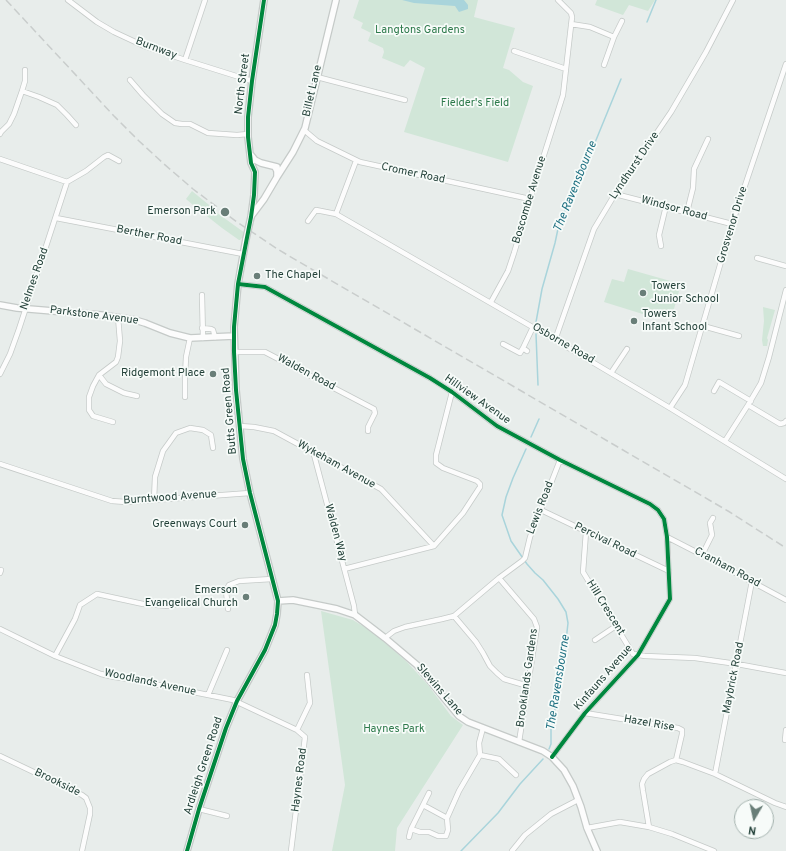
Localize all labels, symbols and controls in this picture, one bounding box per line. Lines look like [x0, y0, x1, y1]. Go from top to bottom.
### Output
park label: Langtons Gardens [375, 24, 465, 38]
street label: Burnway [134, 35, 178, 63]
street label: North Street [233, 53, 253, 115]
street label: Billet Lane [301, 64, 325, 118]
park label: Fielder's Field [441, 97, 509, 111]
street label: Lyndhurst Drive [608, 130, 662, 202]
water label: The Ravensbourne [551, 140, 601, 234]
street label: Boscombe Avenue [510, 155, 550, 245]
street label: Cromer Road [380, 161, 446, 187]
street label: Grosvenor Drive [715, 185, 751, 265]
street label: Windsor Road [639, 194, 709, 224]
place label: Emerson Park [147, 205, 216, 219]
marker: Emerson Park [219, 206, 231, 218]
street label: Berther Road [115, 223, 183, 249]
street label: Nelmes Road [18, 246, 52, 312]
place label: The Chapel [265, 269, 321, 283]
marker: The Chapel [252, 271, 262, 281]
place label: Towers Junior School [651, 280, 719, 306]
marker: Towers Junior School [638, 288, 648, 298]
street label: Parkstone Avenue [49, 304, 139, 328]
place label: Towers Infant School [642, 308, 707, 334]
marker: Towers Infant School [629, 316, 639, 326]
street label: Osborne Road [529, 321, 597, 367]
street label: Walden Road [275, 352, 337, 394]
place label: Ridgemont Place [121, 367, 205, 381]
street label: Butts Green Road [220, 367, 240, 455]
marker: Ridgemont Place [208, 369, 218, 379]
street label: Hillview Avenue [441, 372, 513, 428]
street label: Wykeham Avenue [295, 438, 377, 492]
street label: Lewis Road [525, 480, 557, 536]
street label: Burntwood Avenue [123, 488, 217, 508]
street label: Walden Way [321, 503, 349, 563]
place label: Greenways Court [152, 518, 237, 532]
marker: Greenways Court [240, 520, 250, 530]
street label: Percival Road [572, 520, 638, 562]
street label: Cranham Road [692, 545, 762, 591]
street label: Hill Crescent [583, 578, 627, 638]
place label: Emerson Evangelical Church [145, 584, 238, 610]
marker: Emerson Evangelical Church [241, 592, 251, 602]
street label: Brooklands Gardens [515, 628, 541, 728]
water label: The Ravensbourne [544, 634, 574, 732]
street label: Maybrick Road [721, 641, 747, 715]
street label: Kinfauns Avenue [572, 642, 636, 714]
street label: Slewins Lane [413, 661, 465, 719]
street label: Woodlands Avenue [103, 667, 197, 699]
street label: Hazel Rise [623, 713, 675, 735]
street label: Ardleigh Green Road [182, 715, 226, 817]
park label: Haynes Park [363, 723, 425, 737]
street label: Haynes Road [290, 747, 310, 813]
street label: Brookside [32, 766, 82, 800]
north arrow [734, 799, 774, 839]
text: N [747, 822, 757, 837]

